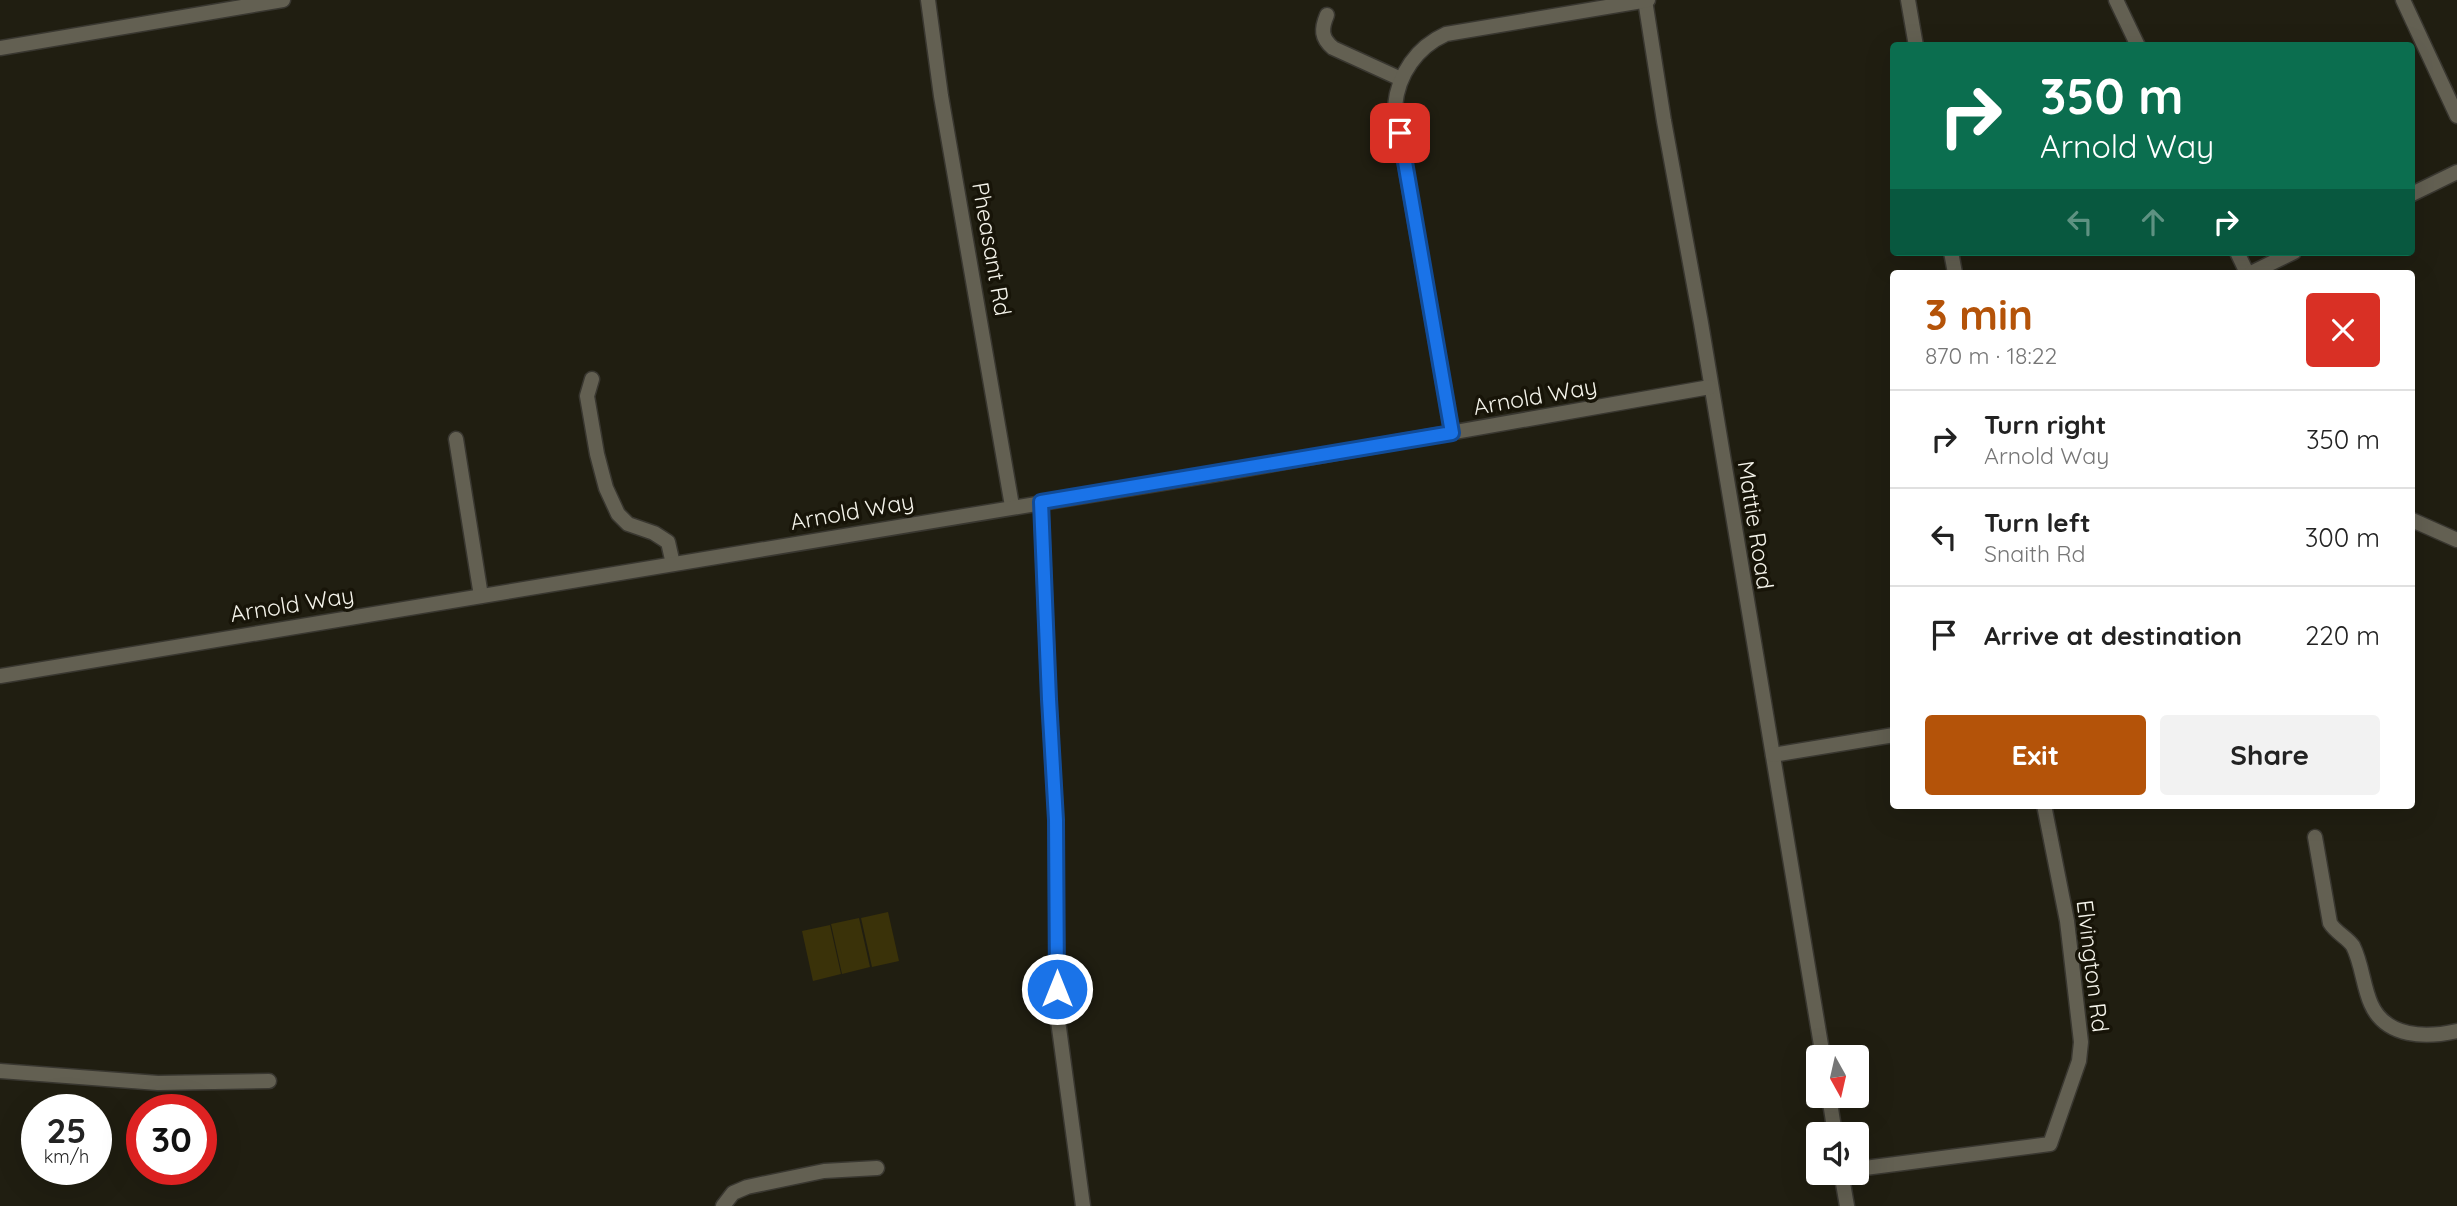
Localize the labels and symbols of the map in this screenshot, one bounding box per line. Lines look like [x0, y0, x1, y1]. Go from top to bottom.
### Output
pin [1370, 103, 1430, 163]
street label: Pheasant Rd [966, 180, 1018, 318]
street label: Arnold Way [1471, 371, 1599, 421]
street label: Mattie Road [1732, 459, 1780, 591]
street label: Arnold Way [788, 486, 916, 536]
street label: Arnold Way [228, 580, 356, 628]
street label: Elvington Rd [2071, 898, 2115, 1034]
position arrow [1020, 952, 1094, 1026]
north arrow [1806, 1045, 1869, 1108]
speed limit sign: 30 [126, 1094, 217, 1185]

